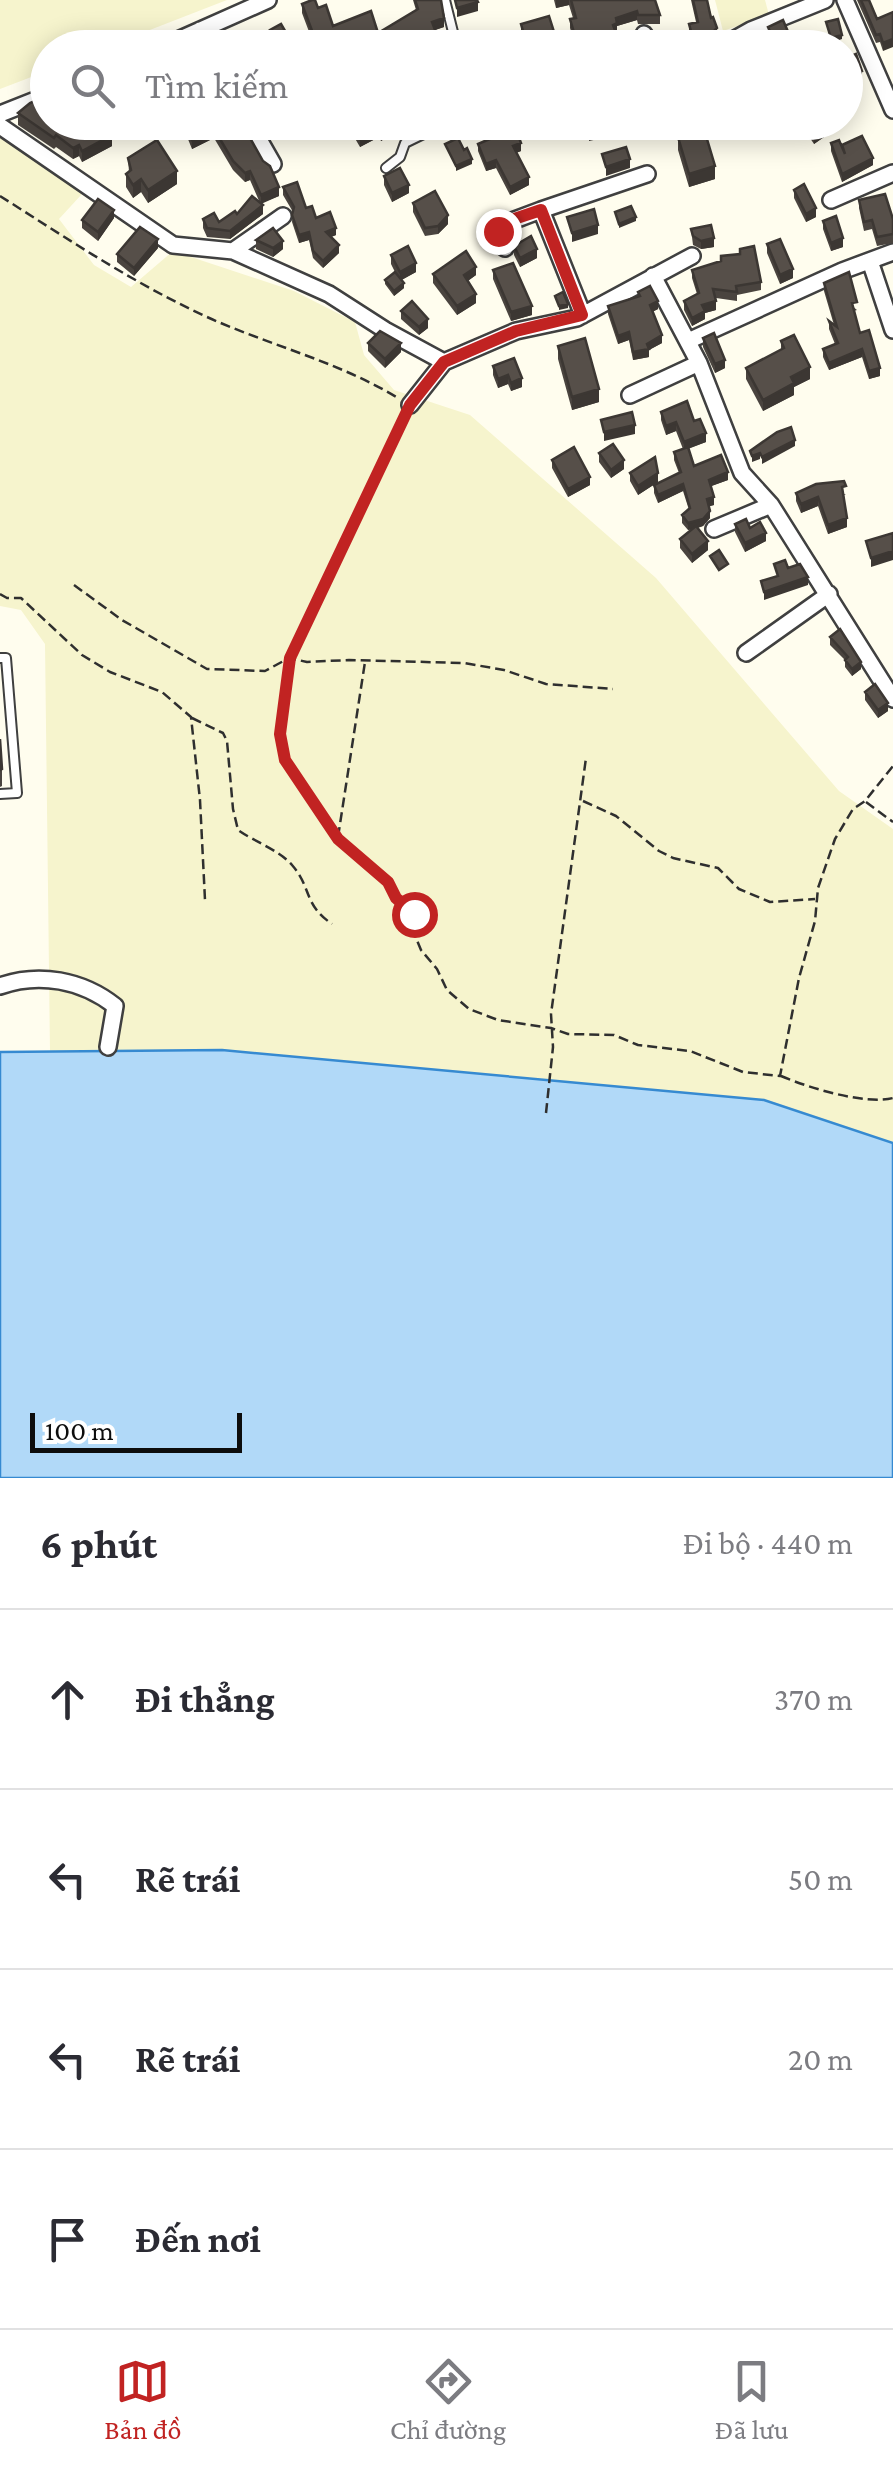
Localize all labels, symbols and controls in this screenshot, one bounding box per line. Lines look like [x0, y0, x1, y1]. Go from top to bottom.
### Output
search box [30, 30, 863, 140]
icon: search [65, 58, 120, 113]
text: Tìm kiếm [145, 64, 289, 106]
route end [476, 209, 522, 255]
route start [392, 892, 438, 938]
scale bar [30, 1408, 242, 1452]
text: 100 m [45, 1415, 114, 1446]
text: 6 phút [40, 1520, 157, 1567]
text: Đi bộ · 440 m [683, 1525, 853, 1561]
icon: ahead [40, 1672, 95, 1727]
text: Đi thẳng [135, 1678, 275, 1720]
text: 370 m [774, 1681, 853, 1717]
icon: left [40, 1852, 95, 1907]
text: Rẽ trái [135, 1858, 240, 1900]
text: 50 m [788, 1861, 853, 1897]
icon: left [40, 2032, 95, 2087]
text: Rẽ trái [135, 2038, 240, 2080]
text: 20 m [788, 2041, 853, 2077]
icon: arrive [40, 2212, 95, 2267]
text: Đến nơi [135, 2218, 261, 2260]
tab: Bản đồ [104, 2354, 181, 2445]
tab: Chỉ đường [390, 2354, 506, 2445]
tab: Đã lưu [715, 2354, 789, 2445]

